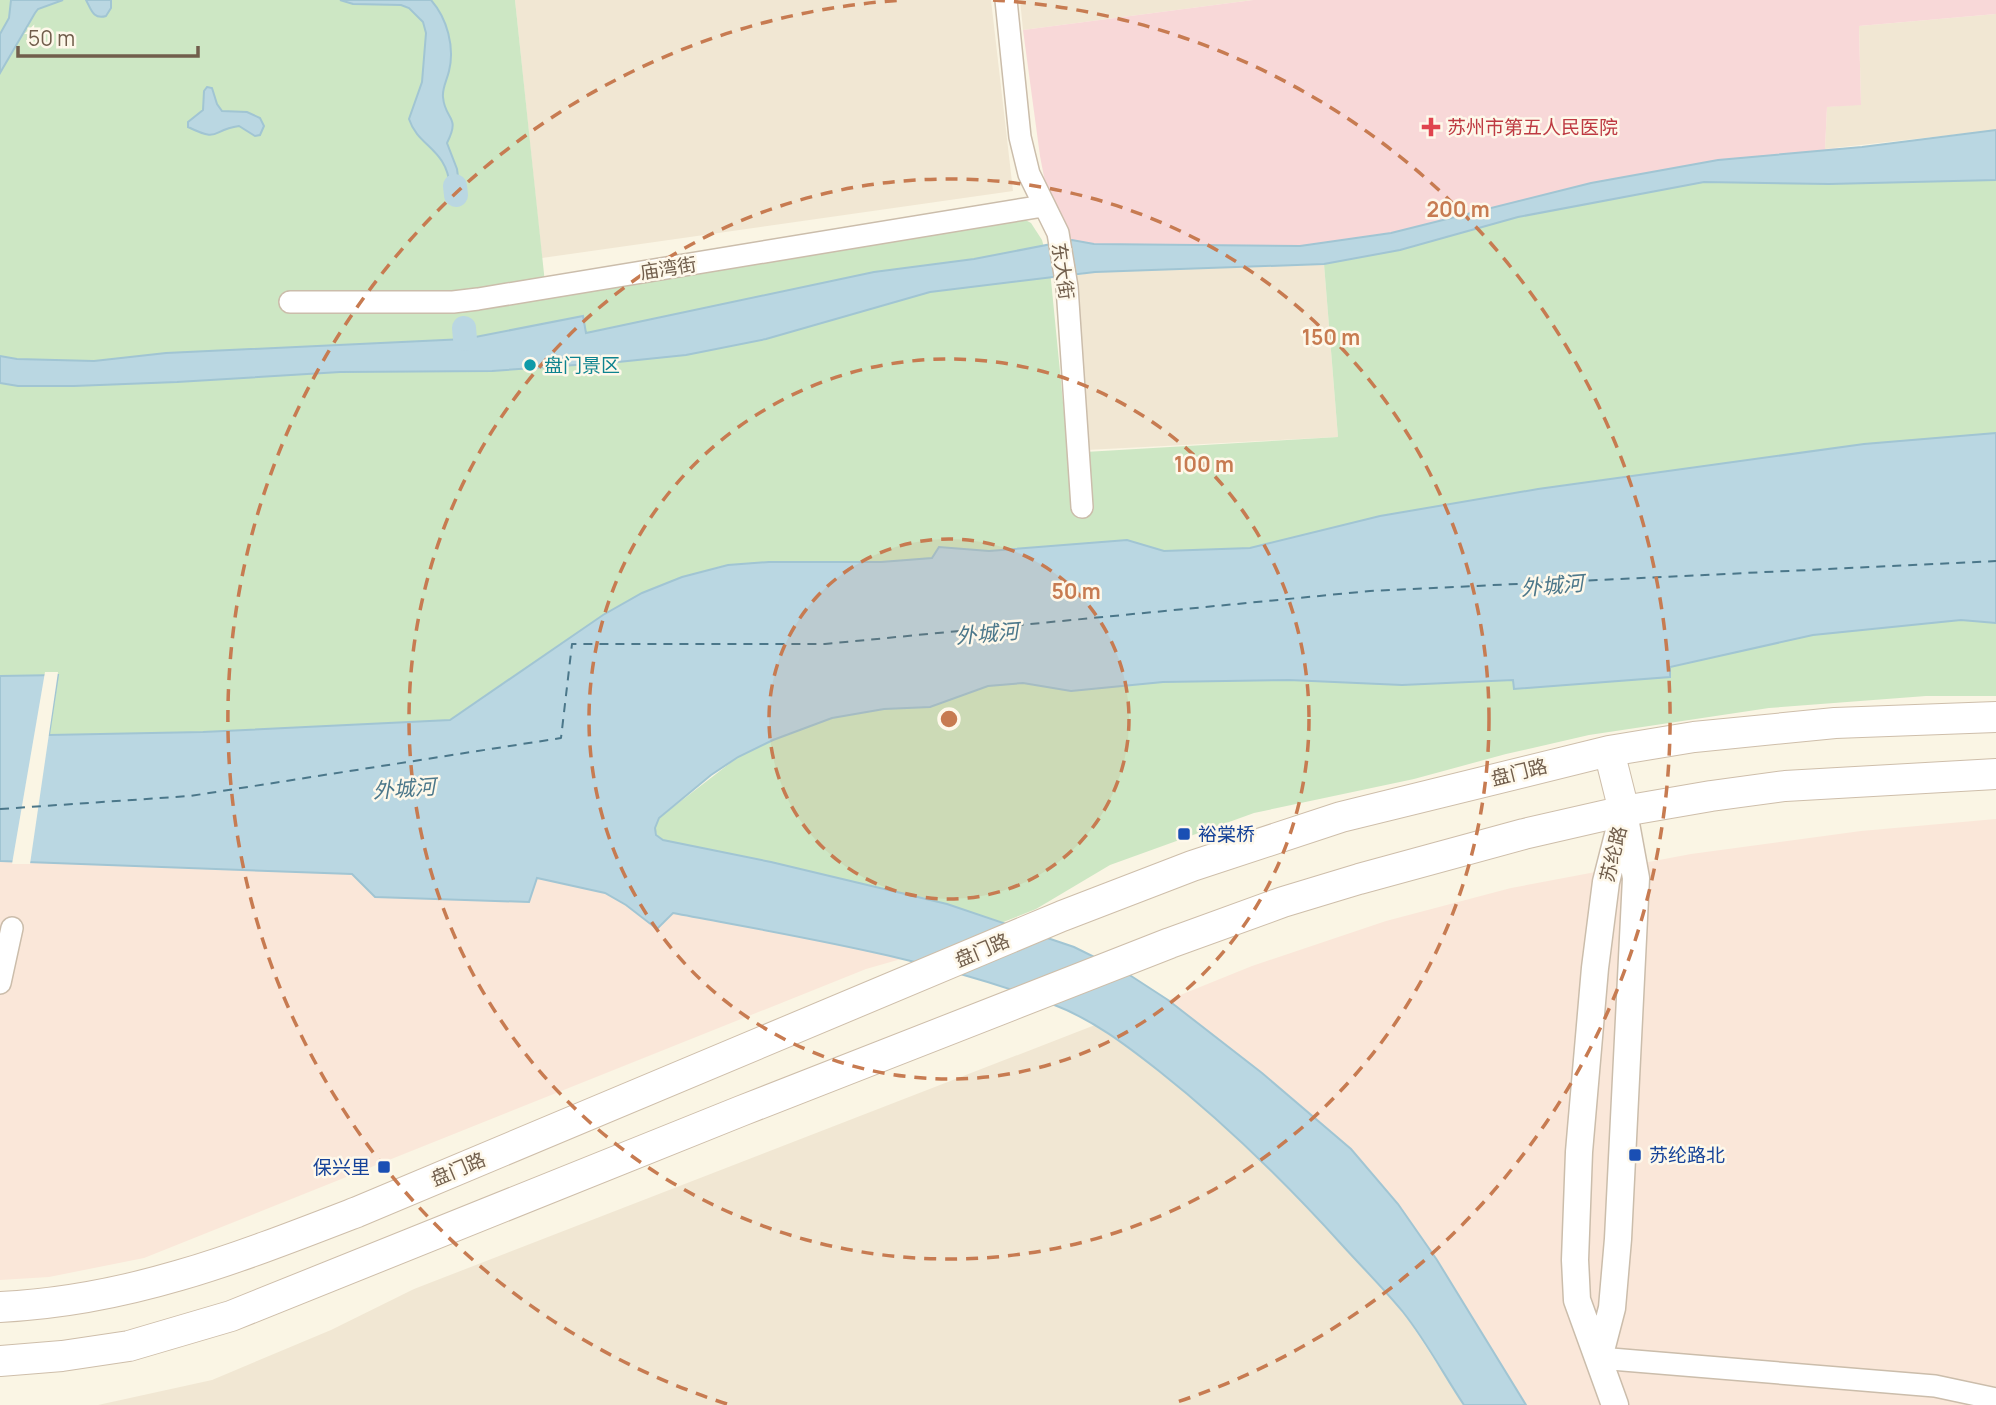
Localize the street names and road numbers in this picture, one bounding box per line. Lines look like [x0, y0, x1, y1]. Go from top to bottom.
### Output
street label: 东大街 [1046, 241, 1080, 301]
street label: 庙湾街 [638, 251, 698, 285]
street label: 盘门路 [1488, 752, 1550, 792]
street label: 苏纶路 [1593, 823, 1633, 885]
street label: 盘门路 [951, 927, 1013, 973]
street label: 盘门路 [427, 1146, 489, 1192]

